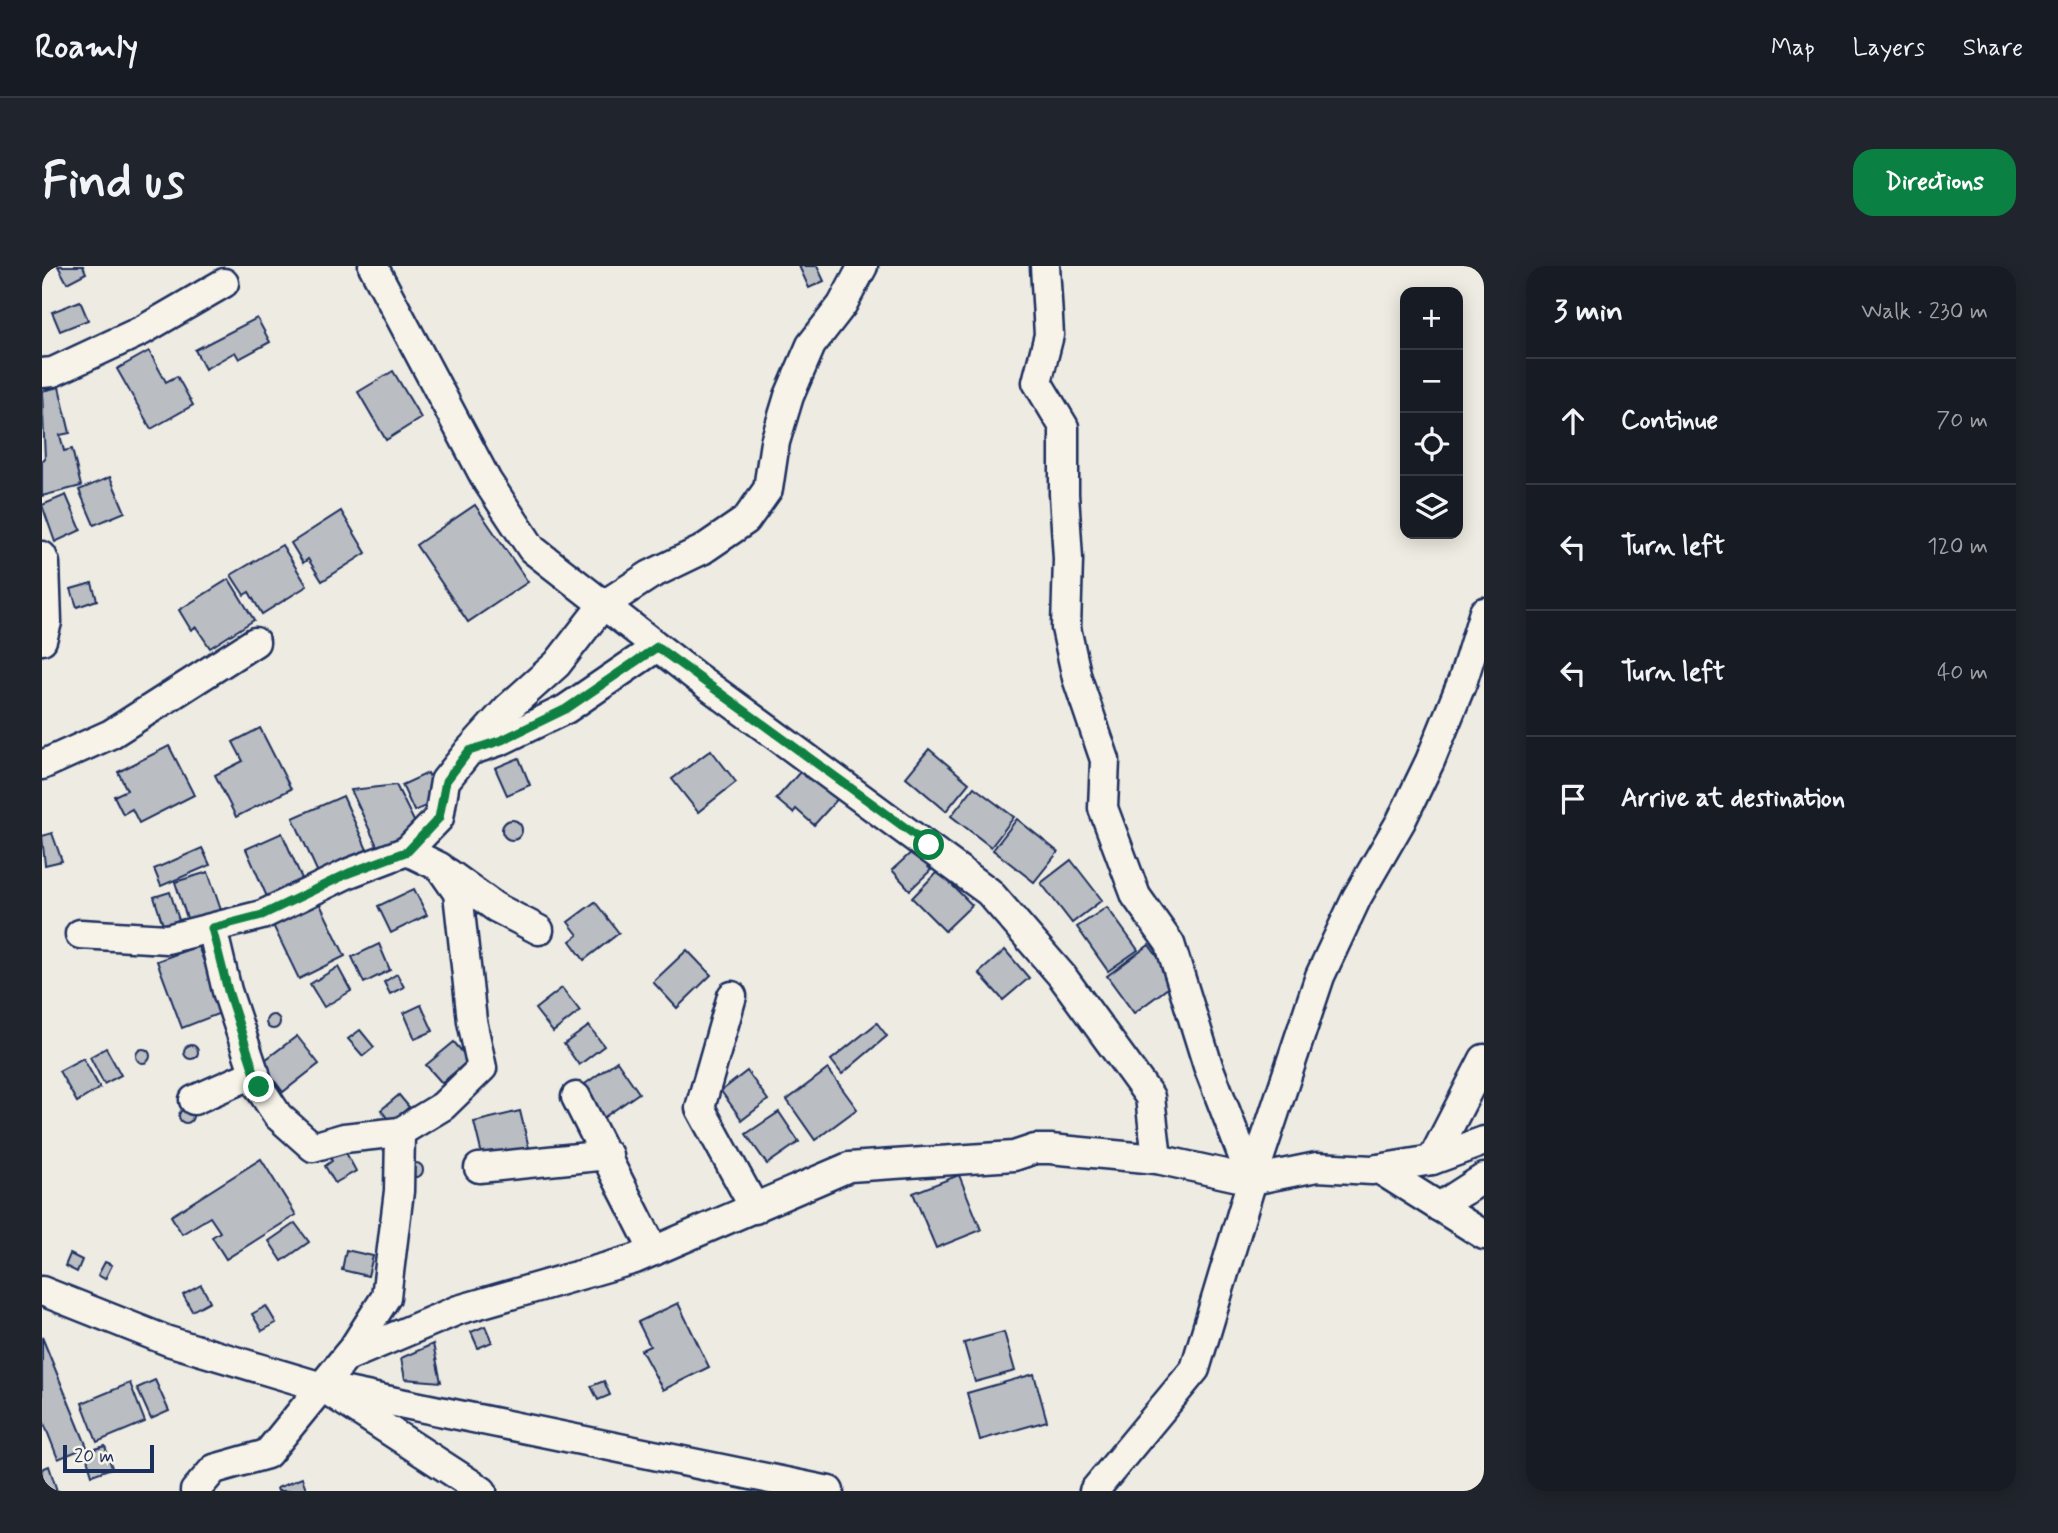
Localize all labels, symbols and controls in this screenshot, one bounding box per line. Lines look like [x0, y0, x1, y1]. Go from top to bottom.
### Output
text: Roamly [35, 26, 138, 70]
text: Map [1771, 33, 1815, 64]
text: Layers [1853, 33, 1925, 64]
text: Share [1963, 33, 2023, 64]
button: Directions [1853, 149, 2016, 216]
text: Find us [42, 150, 185, 215]
map controls [1400, 287, 1463, 539]
button: + [1400, 287, 1463, 350]
text: 3 min [1554, 292, 1623, 331]
text: Walk · 230 m [1861, 297, 1988, 327]
button: − [1400, 350, 1463, 413]
icon: ahead [1554, 402, 1592, 440]
text: Continue [1621, 404, 1718, 438]
text: 70 m [1936, 406, 1988, 436]
button: locate [1400, 413, 1463, 476]
button: layers [1400, 476, 1463, 539]
icon: left [1554, 528, 1592, 566]
text: Turn left [1621, 530, 1725, 564]
text: 120 m [1927, 532, 1988, 562]
icon: left [1554, 654, 1592, 692]
text: Turn left [1621, 656, 1725, 690]
text: 40 m [1937, 658, 1988, 688]
icon: arrive [1554, 780, 1592, 818]
text: Arrive at destination [1621, 782, 1845, 816]
route start [913, 829, 944, 860]
route end [243, 1071, 274, 1102]
scale bar [63, 1442, 154, 1474]
text: 20 m [74, 1444, 114, 1469]

